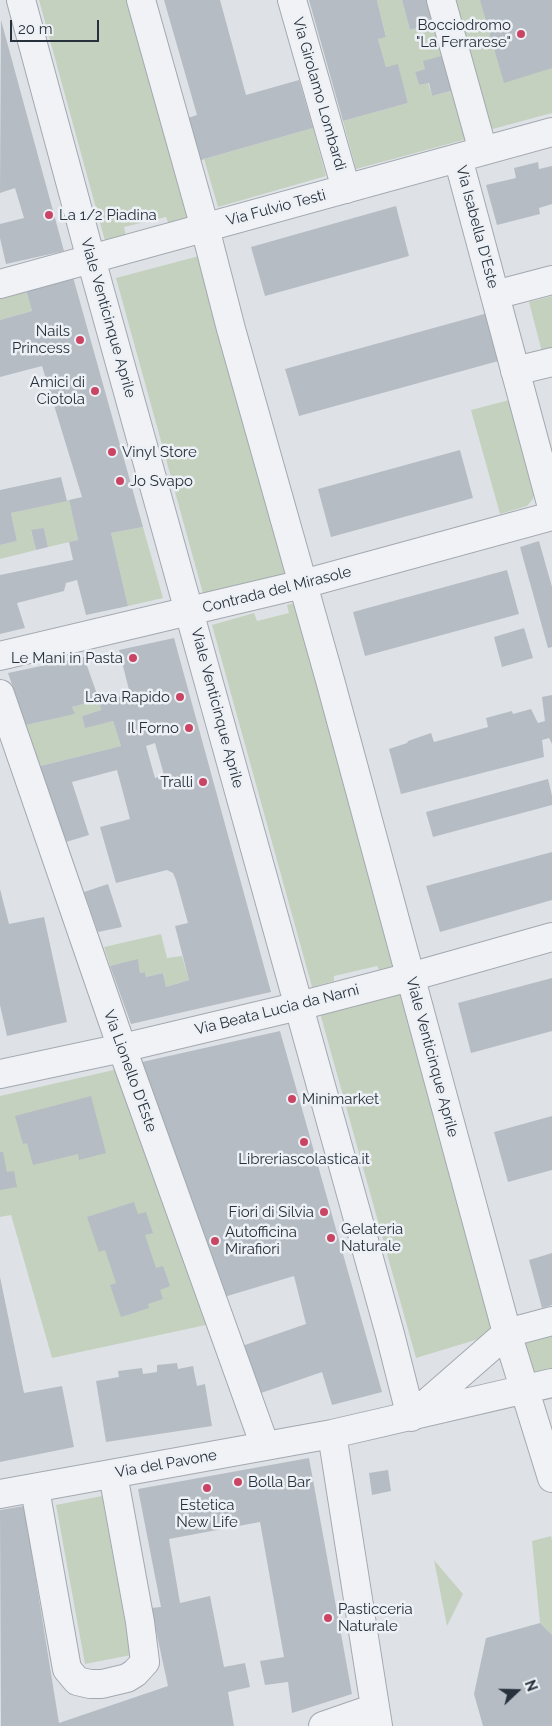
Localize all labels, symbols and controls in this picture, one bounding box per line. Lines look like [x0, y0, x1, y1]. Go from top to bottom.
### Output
scale bar [12, 10, 101, 42]
street label: Via Girolamo Lombardi [288, 15, 350, 173]
place label: Bocciodromo "La Ferrarese" [416, 16, 511, 51]
text: 20 m [18, 20, 53, 38]
marker: Bocciodromo "La Ferrarese" [515, 28, 527, 40]
street label: Via Isabella D'Este [452, 164, 502, 290]
street label: Via Fulvio Testi [224, 186, 328, 230]
place label: La 1/2 Piadina [59, 206, 157, 224]
marker: La 1/2 Piadina [43, 209, 55, 221]
street label: Viale Venticinque Aprile [77, 236, 139, 400]
place label: Nails Princess [12, 322, 70, 357]
marker: Nails Princess [74, 334, 86, 346]
place label: Amici di Ciotola [30, 373, 85, 408]
marker: Amici di Ciotola [89, 385, 101, 397]
place label: Vinyl Store [122, 443, 197, 461]
marker: Vinyl Store [106, 446, 118, 458]
place label: Jo Svapo [130, 472, 193, 490]
marker: Jo Svapo [114, 475, 126, 487]
street label: Contrada del Mirasole [201, 563, 353, 617]
street label: Viale Venticinque Aprile [187, 626, 247, 790]
place label: Le Mani in Pasta [11, 649, 123, 667]
marker: Le Mani in Pasta [127, 652, 139, 664]
place label: Lava Rapido [85, 688, 170, 706]
marker: Lava Rapido [174, 691, 186, 703]
place label: Il Forno [127, 719, 179, 737]
marker: Il Forno [183, 722, 195, 734]
place label: Tralli [160, 773, 193, 791]
marker: Tralli [197, 776, 209, 788]
street label: Viale Venticinque Aprile [402, 975, 462, 1139]
street label: Via Beata Lucia da Narni [193, 981, 361, 1039]
street label: Via Lionello D'Este [100, 1008, 160, 1134]
place label: Minimarket [302, 1090, 379, 1108]
marker: Minimarket [286, 1093, 298, 1105]
marker: Libreriascolastica.it [298, 1136, 310, 1148]
place label: Libreriascolastica.it [238, 1150, 370, 1168]
place label: Fiori di Silvia [229, 1203, 314, 1221]
marker: Fiori di Silvia [318, 1206, 330, 1218]
place label: Gelateria Naturale [341, 1220, 403, 1255]
place label: Autofficina Mirafiori [225, 1223, 297, 1258]
marker: Gelateria Naturale [325, 1232, 337, 1244]
marker: Autofficina Mirafiori [209, 1235, 221, 1247]
street label: Via del Pavone [114, 1446, 218, 1482]
place label: Bolla Bar [248, 1473, 311, 1491]
marker: Bolla Bar [232, 1476, 244, 1488]
marker: Estetica New Life [201, 1482, 213, 1494]
place label: Estetica New Life [176, 1496, 238, 1531]
place label: Pasticceria Naturale [338, 1600, 413, 1635]
marker: Pasticceria Naturale [322, 1612, 334, 1624]
north arrow [492, 1666, 542, 1716]
text: N [522, 1678, 540, 1693]

